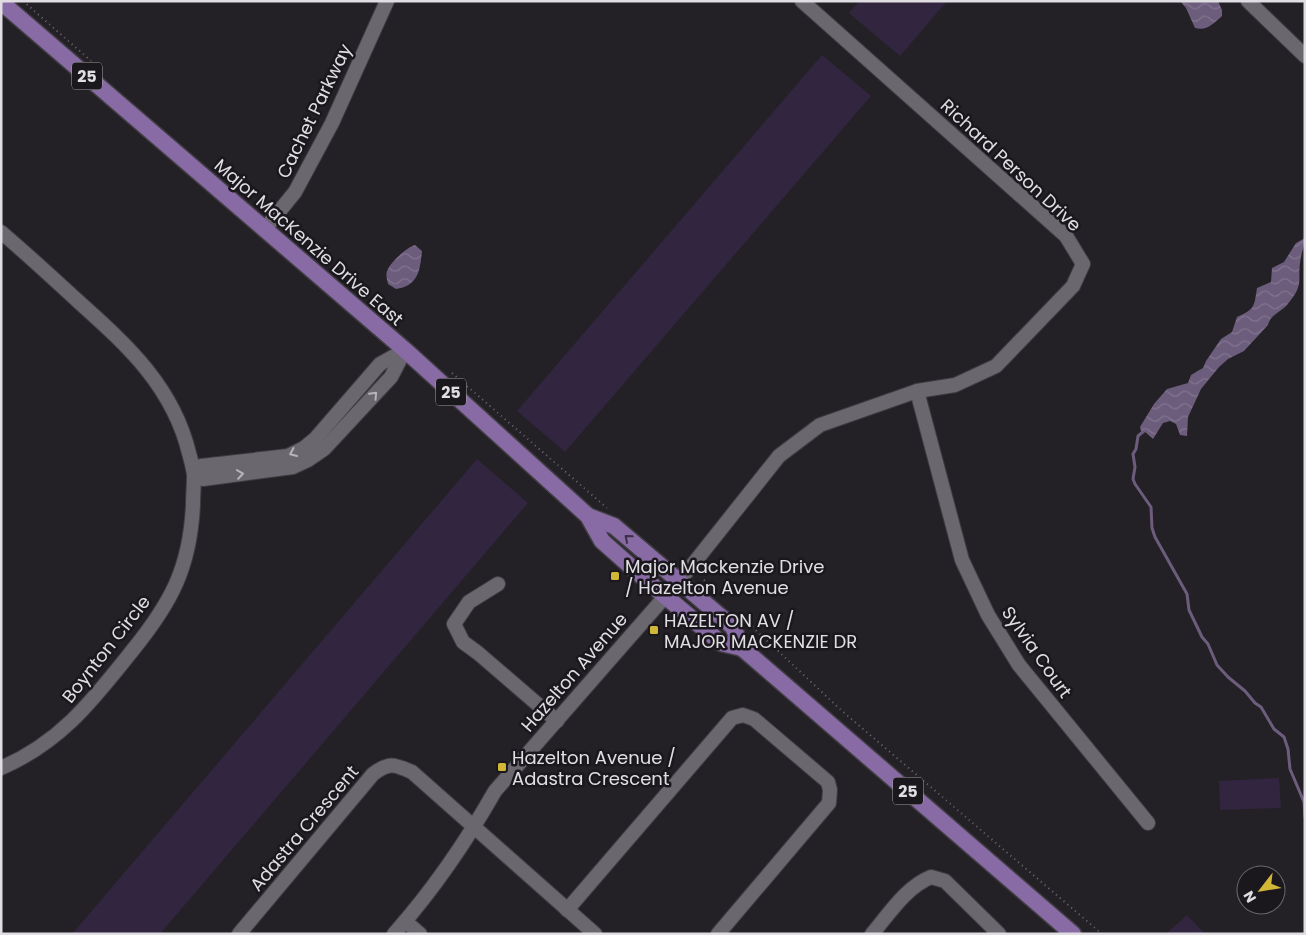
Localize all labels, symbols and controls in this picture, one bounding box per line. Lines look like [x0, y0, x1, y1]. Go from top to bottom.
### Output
street label: Cachet Parkway [271, 40, 357, 182]
road number: 25 [72, 62, 102, 90]
street label: Richard Person Drive [935, 93, 1087, 237]
street label: Major MacKenzie Drive East [209, 153, 409, 331]
road number: 25 [436, 378, 466, 406]
one-way arrow [368, 391, 377, 400]
one-way arrow [289, 446, 298, 457]
one-way arrow [237, 469, 245, 480]
one-way arrow [625, 535, 634, 544]
place label: Major Mackenzie Drive / Hazelton Avenue [625, 554, 824, 600]
marker: Major Mackenzie Drive / Hazelton Avenue [609, 570, 621, 582]
street label: Boynton Circle [56, 590, 156, 708]
street label: Sylvia Court [996, 601, 1078, 703]
street label: Hazelton Avenue [515, 607, 633, 737]
place label: HAZELTON AV / MAJOR MACKENZIE DR [664, 608, 857, 654]
marker: HAZELTON AV / MAJOR MACKENZIE DR [648, 624, 660, 636]
place label: Hazelton Avenue / Adastra Crescent [512, 745, 676, 791]
street label: Adastra Crescent [244, 760, 364, 896]
marker: Hazelton Avenue / Adastra Crescent [496, 761, 508, 773]
road number: 25 [893, 778, 923, 804]
north arrow [1236, 865, 1286, 915]
text: N [1239, 887, 1261, 906]

